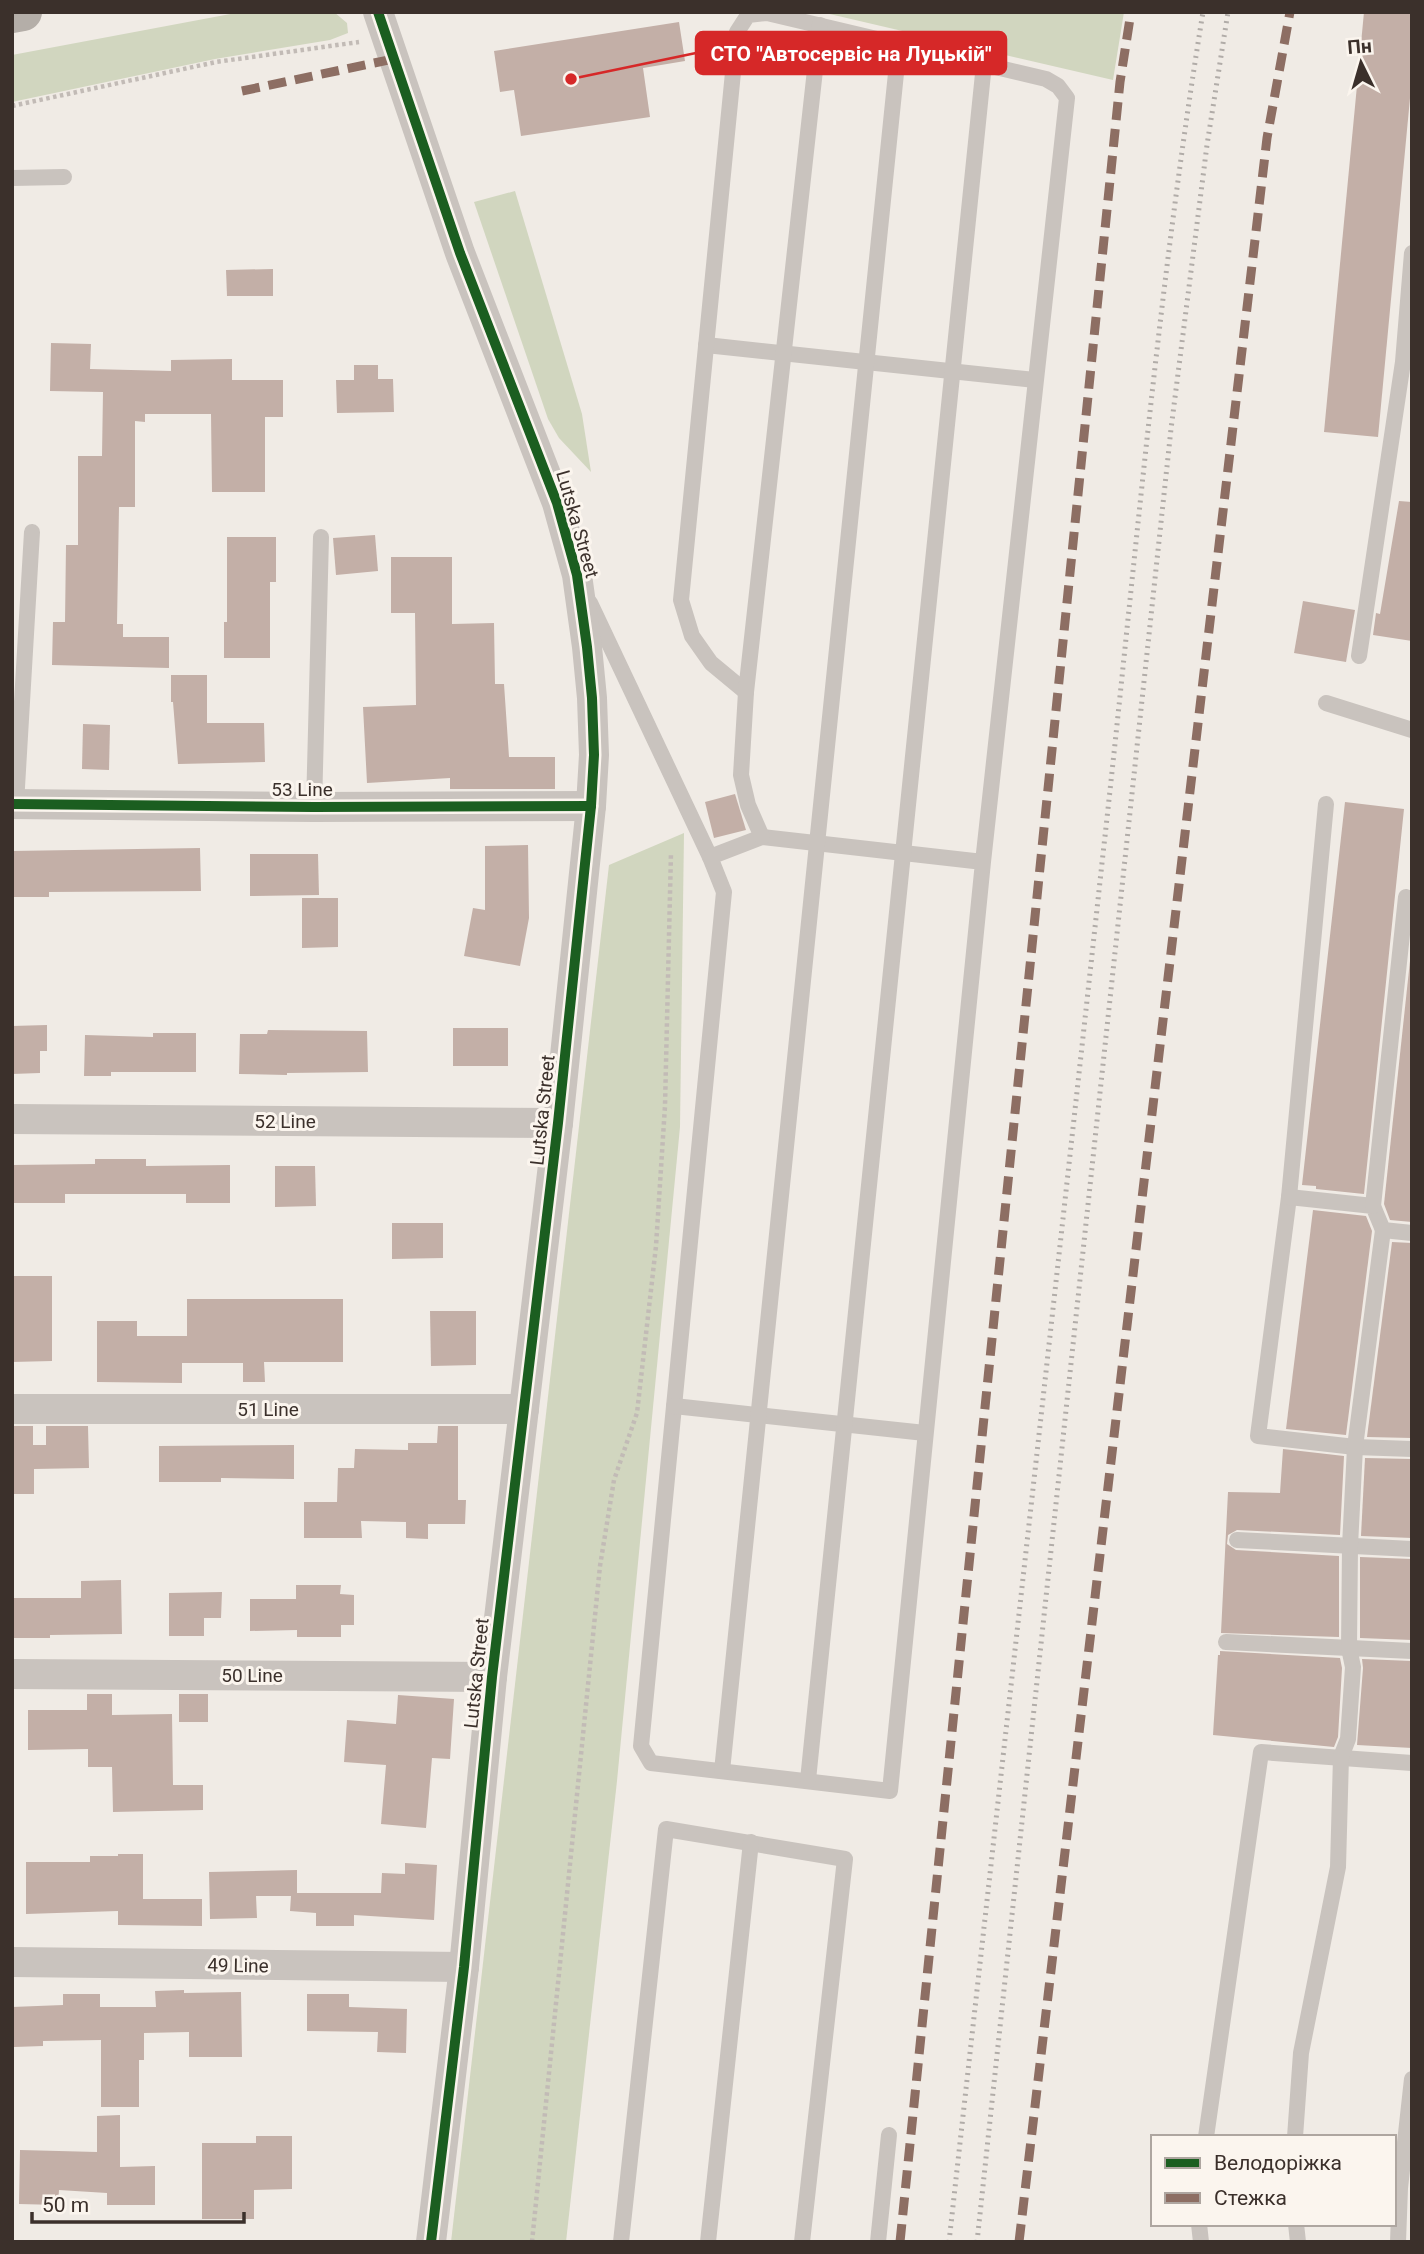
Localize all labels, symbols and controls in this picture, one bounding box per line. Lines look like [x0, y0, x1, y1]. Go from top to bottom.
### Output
north arrow [1326, 28, 1396, 98]
callout: СТО "Автосервіс на Луцькій" [696, 32, 1006, 74]
text: Пн [1347, 34, 1373, 59]
text: СТО "Автосервіс на Луцькій" [710, 42, 992, 66]
street label: Lutska Street [551, 468, 604, 581]
street label: 53 Line [271, 778, 333, 801]
street label: Lutska Street [525, 1054, 560, 1167]
street label: 52 Line [254, 1110, 316, 1133]
street label: 51 Line [237, 1398, 299, 1421]
street label: Lutska Street [459, 1617, 494, 1730]
street label: 50 Line [221, 1664, 283, 1687]
street label: 49 Line [207, 1953, 269, 1978]
legend [1151, 2135, 1396, 2226]
text: Велодоріжка [1214, 2151, 1342, 2175]
scale bar [32, 2180, 243, 2224]
text: Стежка [1214, 2186, 1287, 2210]
text: 50 m [42, 2193, 89, 2217]

